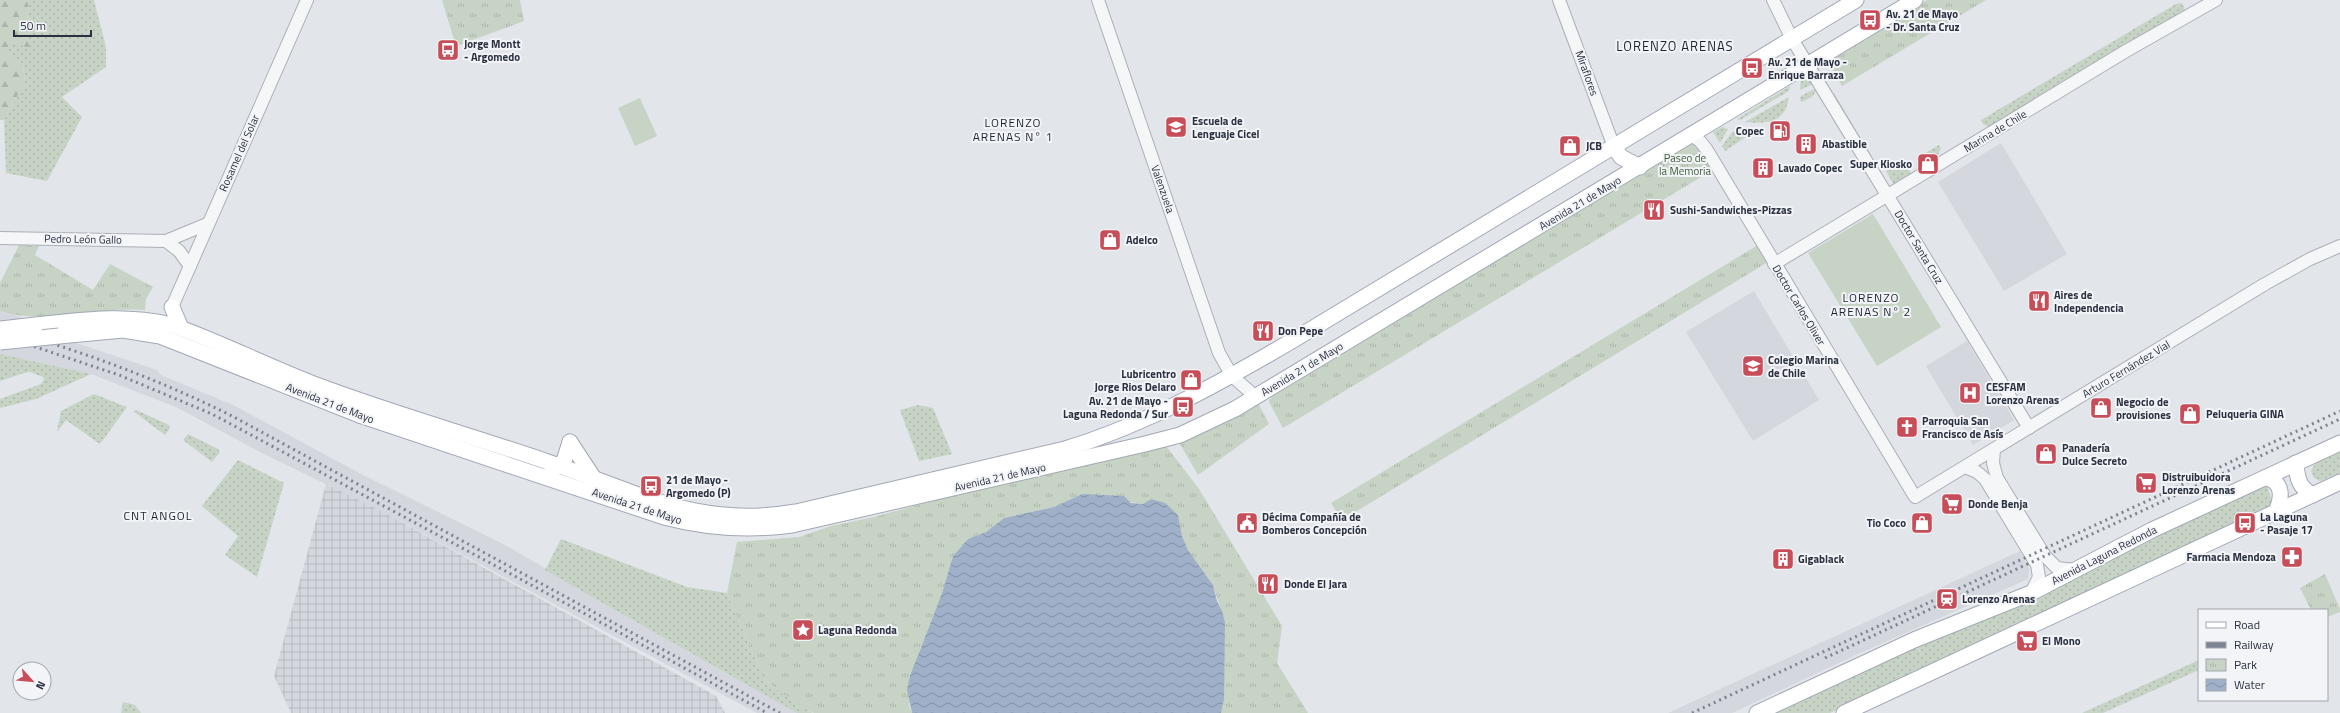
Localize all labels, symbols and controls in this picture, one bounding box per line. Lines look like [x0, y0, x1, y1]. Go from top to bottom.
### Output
place label: Av. 21 de Mayo - Dr. Santa Cruz [1886, 6, 1960, 35]
bus stop icon: Av. 21 de Mayo - Dr. Santa Cruz [1857, 7, 1883, 33]
scale bar [14, 12, 91, 38]
text: 50 m [20, 16, 46, 35]
place label: Jorge Montt - Argomedo [464, 36, 520, 65]
district label: LORENZO ARENAS [1616, 36, 1734, 56]
bus stop icon: Jorge Montt - Argomedo [435, 37, 461, 63]
street label: Miraflores [1571, 48, 1603, 98]
place label: Av. 21 de Mayo - Enrique Barraza [1768, 54, 1847, 83]
bus stop icon: Av. 21 de Mayo - Enrique Barraza [1739, 55, 1765, 81]
street label: Marina de Chile [1960, 106, 2030, 156]
street label: Rosamel del Solar [215, 112, 263, 194]
district label: LORENZO ARENAS N° 1 [973, 113, 1053, 146]
place label: Escuela de Lenguaje Cicel [1192, 113, 1260, 142]
school or university icon: Escuela de Lenguaje Cicel [1163, 114, 1189, 140]
fuel station icon: Copec [1767, 118, 1793, 144]
place label: Copec [1736, 123, 1764, 139]
building icon: Abastible [1793, 131, 1819, 157]
shop icon: JCB [1557, 133, 1583, 159]
place label: Abastible [1822, 136, 1867, 152]
place label: JCB [1586, 138, 1602, 154]
park label: Paseo de la Memoria [1659, 150, 1711, 179]
shop icon: Super Kiosko [1915, 151, 1941, 177]
building icon: Lavado Copec [1750, 155, 1776, 181]
place label: Super Kiosko [1850, 156, 1912, 172]
place label: Lavado Copec [1778, 160, 1842, 176]
street label: Valenzuela [1147, 163, 1179, 216]
street label: Avenida 21 de Mayo [1536, 172, 1624, 234]
restaurant icon: Sushi-Sandwiches-Pizzas [1641, 197, 1667, 223]
place label: Sushi-Sandwiches-Pizzas [1670, 202, 1792, 218]
street label: Doctor Santa Cruz [1891, 207, 1947, 287]
shop icon: Adelco [1097, 227, 1123, 253]
street label: Pedro León Gallo [44, 230, 122, 248]
place label: Adelco [1126, 232, 1158, 248]
street label: Doctor Carlos Oliver [1769, 262, 1830, 349]
place label: Aires de Independencia [2054, 287, 2124, 316]
district label: LORENZO ARENAS N° 2 [1831, 288, 1911, 321]
restaurant icon: Aires de Independencia [2026, 288, 2052, 314]
restaurant icon: Don Pepe [1250, 318, 1276, 344]
place label: Don Pepe [1278, 323, 1323, 339]
street label: Arturo Fernández Vial [2079, 336, 2173, 402]
street label: Avenida 21 de Mayo [1258, 338, 1346, 400]
place label: Colegio Marina de Chile [1768, 352, 1839, 381]
school or university icon: Colegio Marina de Chile [1740, 353, 1766, 379]
place label: Lubricentro Jorge Rios Delaro [1095, 366, 1176, 395]
shop icon: Lubricentro Jorge Rios Delaro [1178, 367, 1204, 393]
street label: Avenida 21 de Mayo [284, 379, 377, 427]
place label: CESFAM Lorenzo Arenas [1986, 379, 2059, 408]
hospital icon: CESFAM Lorenzo Arenas [1957, 380, 1983, 406]
place label: Av. 21 de Mayo - Laguna Redonda / Sur [1063, 393, 1168, 422]
bus stop icon: Av. 21 de Mayo - Laguna Redonda / Sur [1170, 394, 1196, 420]
place label: Negocio de provisiones [2116, 394, 2171, 423]
shop icon: Negocio de provisiones [2088, 395, 2114, 421]
shop icon: Peluqueria GINA [2177, 401, 2203, 427]
place label: Peluqueria GINA [2206, 406, 2284, 422]
place label: Parroquia San Francisco de Asís [1922, 413, 2003, 442]
church icon: Parroquia San Francisco de Asís [1894, 414, 1920, 440]
place label: Panadería Dulce Secreto [2062, 440, 2127, 469]
shop icon: Panadería Dulce Secreto [2033, 441, 2059, 467]
street label: Avenida 21 de Mayo [953, 459, 1047, 495]
place label: Distruibuidora Lorenzo Arenas [2162, 469, 2235, 498]
supermarket icon: Distruibuidora Lorenzo Arenas [2133, 470, 2159, 496]
place label: 21 de Mayo - Argomedo (P) [666, 472, 731, 501]
bus stop icon: 21 de Mayo - Argomedo (P) [638, 473, 664, 499]
street label: Avenida 21 de Mayo [590, 484, 684, 528]
supermarket icon: Donde Benja [1939, 491, 1965, 517]
place label: Donde Benja [1968, 496, 2028, 512]
district label: CNT ANGOL [124, 506, 192, 525]
place label: Décima Compañía de Bomberos Concepción [1262, 509, 1367, 538]
place label: La Laguna - Pasaje 17 [2260, 509, 2313, 538]
public building icon: Décima Compañía de Bomberos Concepción [1234, 510, 1260, 536]
shop icon: Tio Coco [1909, 510, 1935, 536]
bus stop icon: La Laguna - Pasaje 17 [2232, 510, 2258, 536]
place label: Tio Coco [1867, 515, 1906, 531]
street label: Avenida Laguna Redonda [2049, 521, 2160, 589]
pharmacy icon: Farmacia Mendoza [2279, 544, 2305, 570]
building icon: Gigablack [1770, 546, 1796, 572]
place label: Farmacia Mendoza [2186, 549, 2276, 565]
place label: Gigablack [1798, 551, 1845, 567]
restaurant icon: Donde El Jara [1255, 571, 1281, 597]
place label: Donde El Jara [1284, 576, 1348, 592]
station icon: Lorenzo Arenas [1934, 586, 1960, 612]
place label: Lorenzo Arenas [1962, 591, 2035, 607]
legend [2198, 609, 2328, 701]
text: Road [2234, 615, 2260, 634]
place icon: Laguna Redonda [790, 617, 816, 643]
place label: Laguna Redonda [818, 622, 897, 638]
supermarket icon: El Mono [2014, 628, 2040, 654]
place label: El Mono [2042, 633, 2081, 649]
text: Railway [2234, 635, 2274, 654]
text: Park [2234, 655, 2257, 674]
north arrow [12, 661, 52, 701]
text: Water [2234, 675, 2265, 694]
text: N [32, 679, 50, 693]

